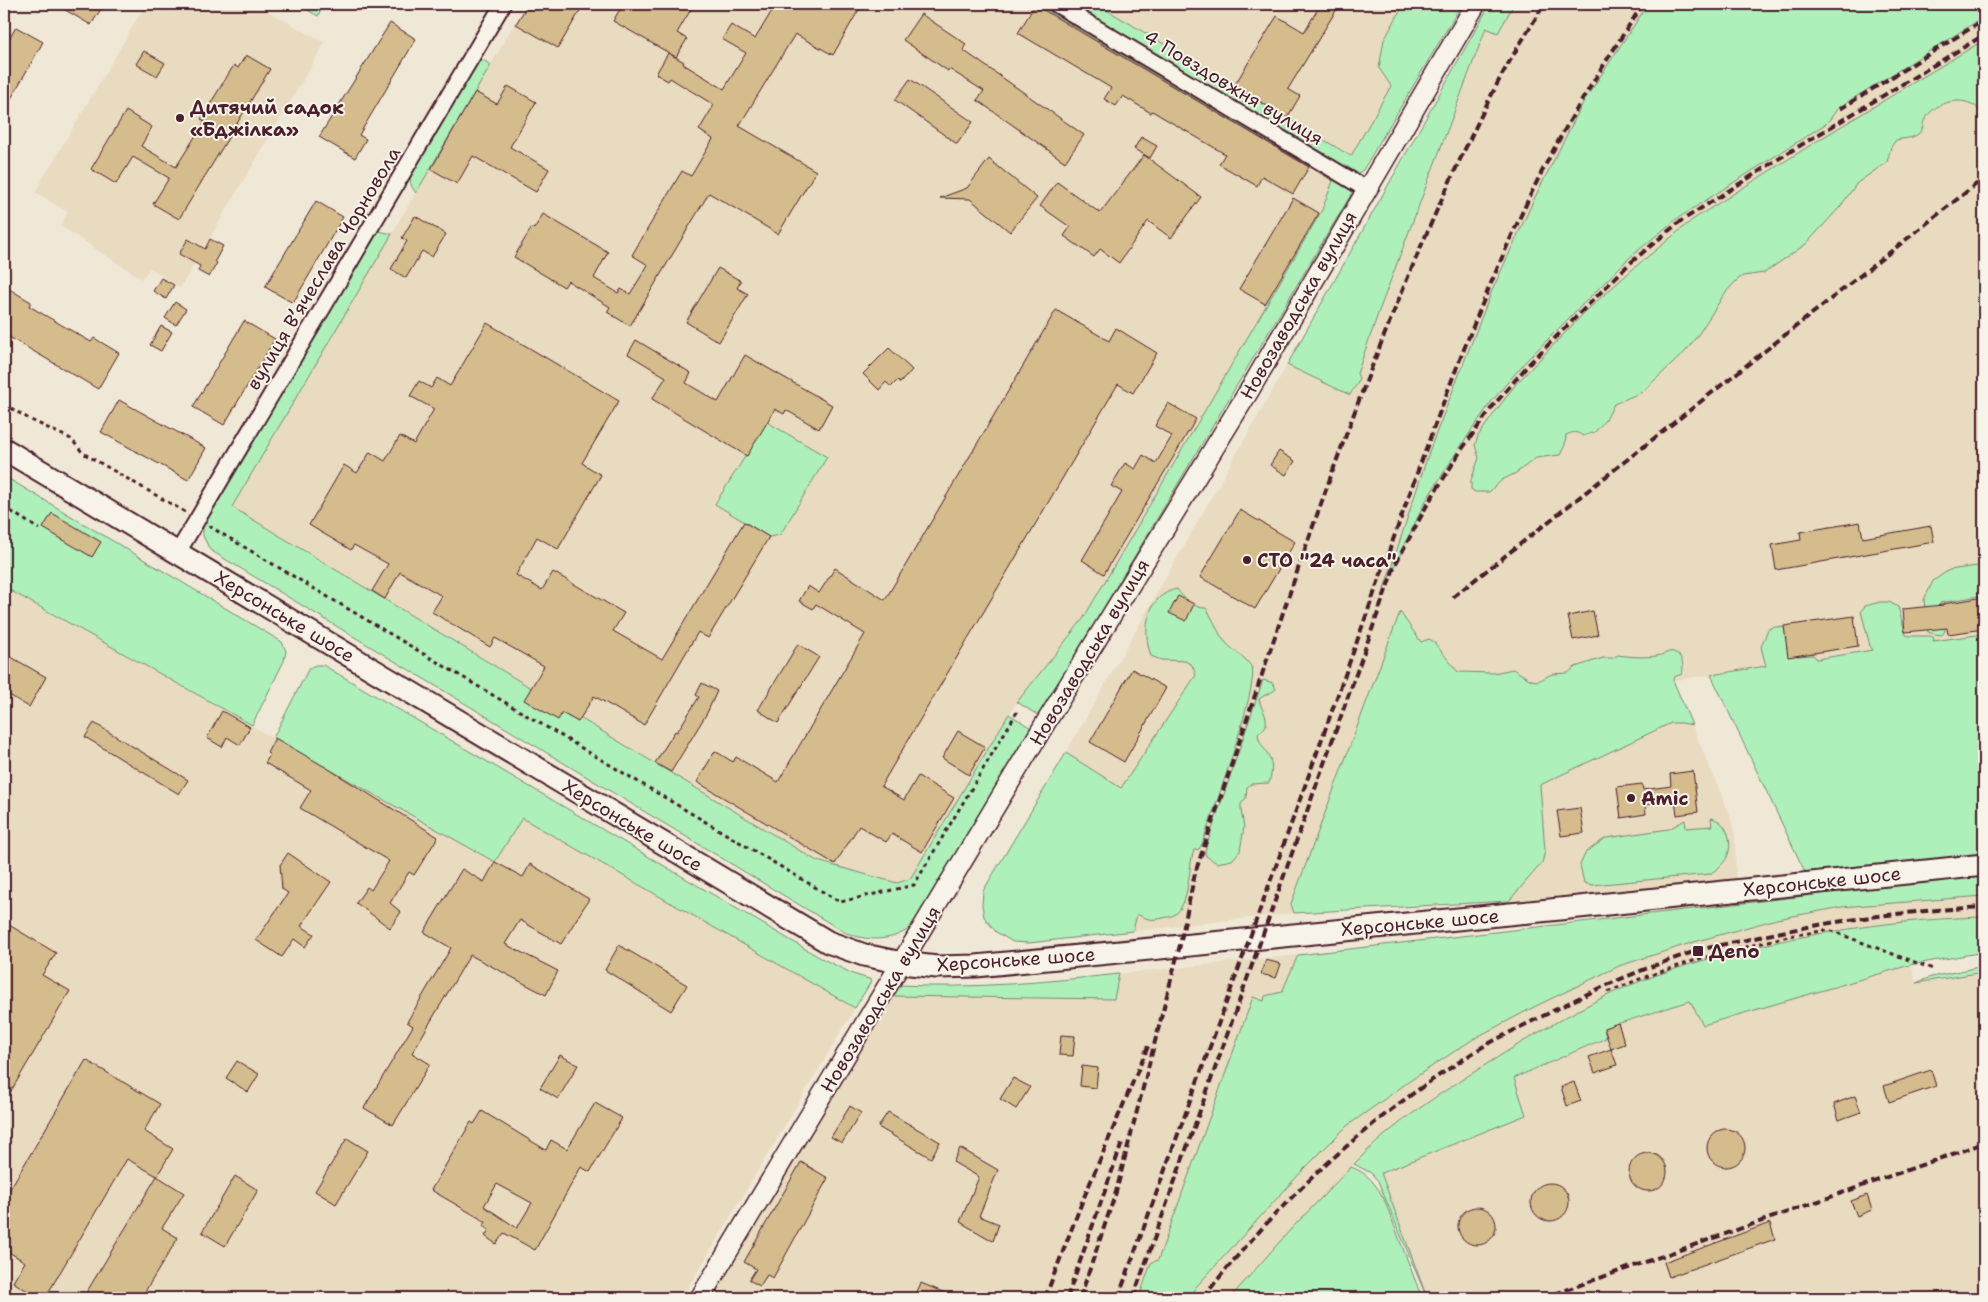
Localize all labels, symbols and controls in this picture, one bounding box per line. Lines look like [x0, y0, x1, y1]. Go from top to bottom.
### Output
street label: 4 Повздовжня вулиця [1139, 24, 1328, 151]
place label: Дитячий садок «Бджілка» [190, 95, 344, 142]
marker: Дитячий садок «Бджілка» [174, 112, 186, 124]
street label: вулиця Вʼячеслава Чорновола [241, 142, 406, 395]
street label: Новозаводська вулиця [1234, 206, 1363, 404]
place label: СТО "24 часа" [1257, 548, 1397, 573]
street label: Новозаводська вулиця [1024, 554, 1155, 750]
marker: СТО "24 часа" [1241, 554, 1253, 566]
street label: Херсонське шосе [210, 565, 359, 668]
street label: Херсонське шосе [558, 774, 707, 877]
place label: Amic [1641, 786, 1689, 811]
marker: Amic [1625, 792, 1637, 804]
street label: Херсонське шосе [1742, 861, 1902, 902]
street label: Новозаводська вулиця [815, 901, 946, 1097]
street label: Херсонське шосе [1340, 903, 1500, 942]
place label: Депо [1709, 939, 1760, 964]
street label: Херсонське шосе [936, 941, 1096, 978]
marker: Депо [1691, 944, 1705, 958]

